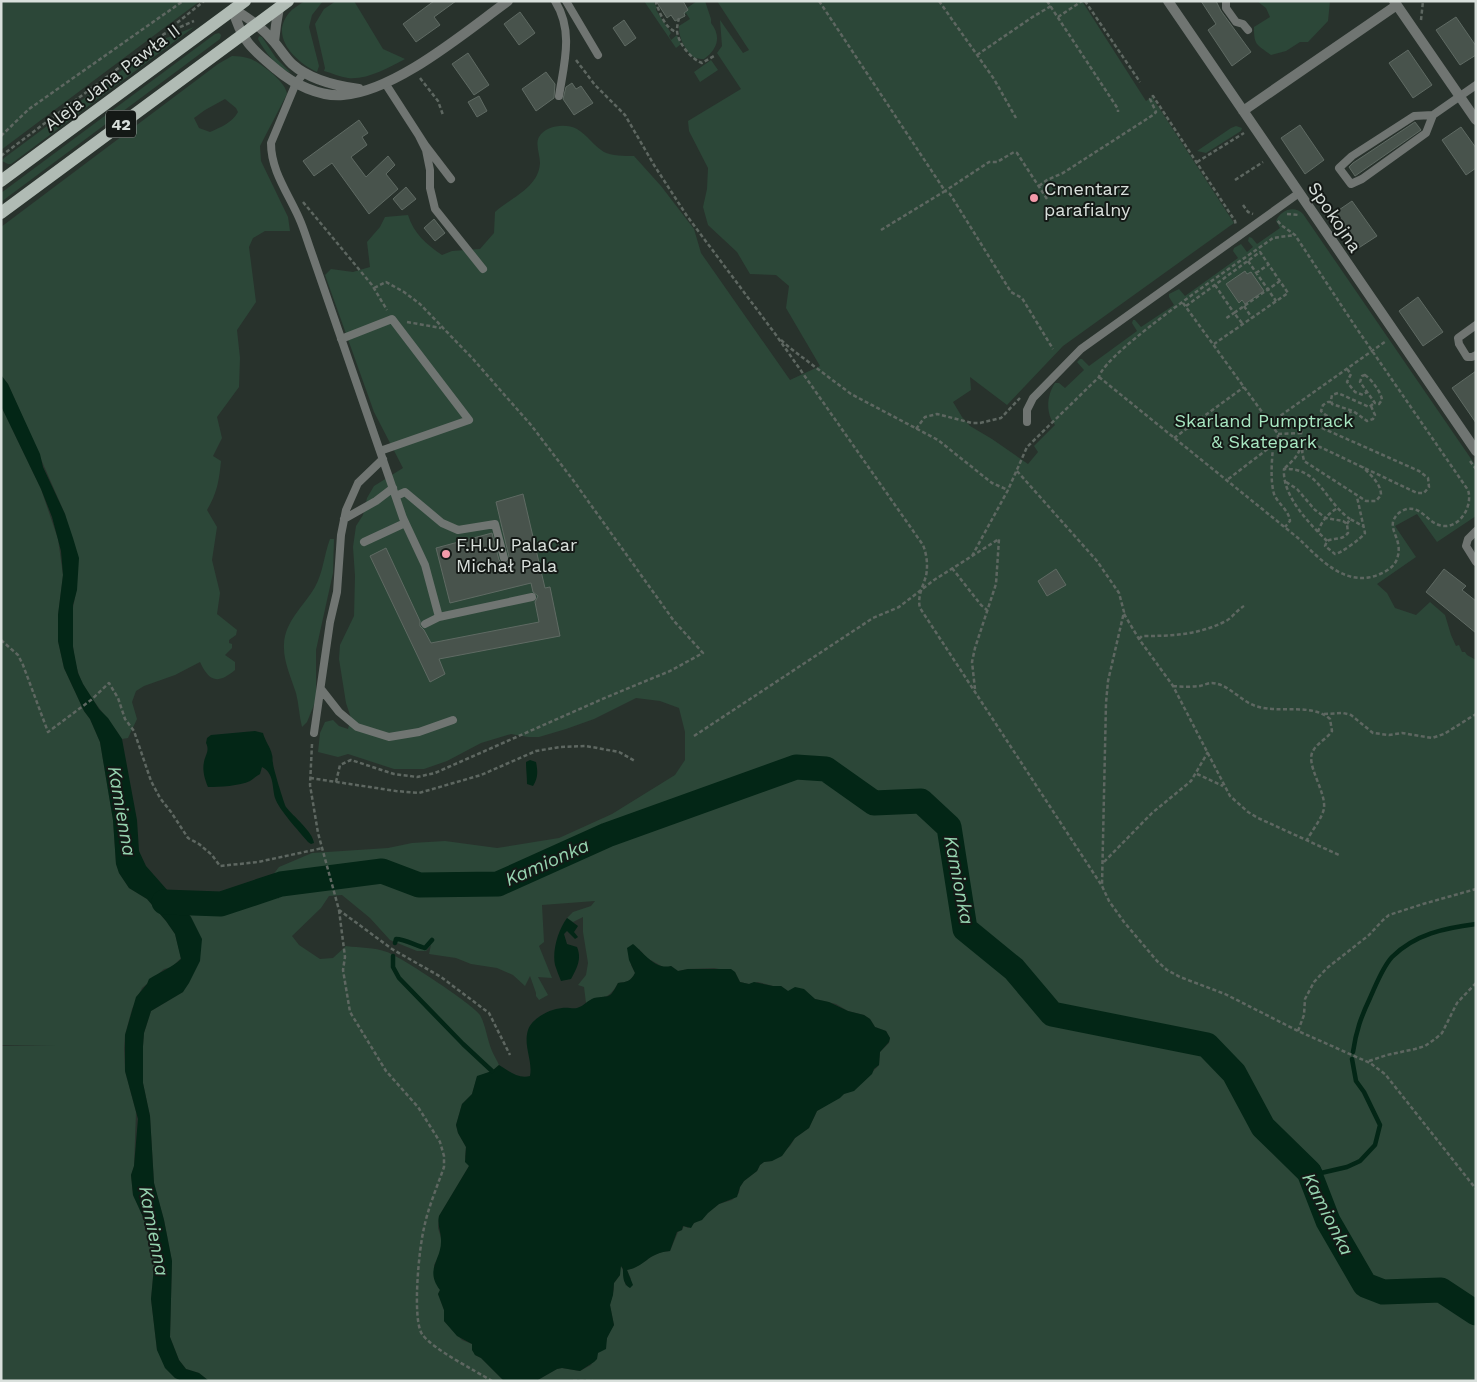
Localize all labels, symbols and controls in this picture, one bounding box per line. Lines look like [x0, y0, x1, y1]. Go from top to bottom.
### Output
street label: Aleja Jana Pawła II [40, 19, 184, 135]
road number: 42 [106, 110, 136, 138]
place label: Cmentarz parafialny [1044, 178, 1131, 220]
street label: Spokojna [1304, 178, 1366, 256]
marker: Cmentarz parafialny [1028, 192, 1040, 204]
park label: Skarland Pumptrack & Skatepark [1175, 410, 1353, 452]
place label: F.H.U. PalaCar Michał Pala [456, 534, 577, 576]
marker: F.H.U. PalaCar Michał Pala [440, 548, 452, 560]
water label: Kamienna [103, 764, 141, 858]
water label: Kamionka [501, 833, 593, 891]
water label: Kamionka [939, 834, 979, 927]
water label: Kamionka [1297, 1169, 1359, 1260]
water label: Kamienna [134, 1184, 174, 1278]

